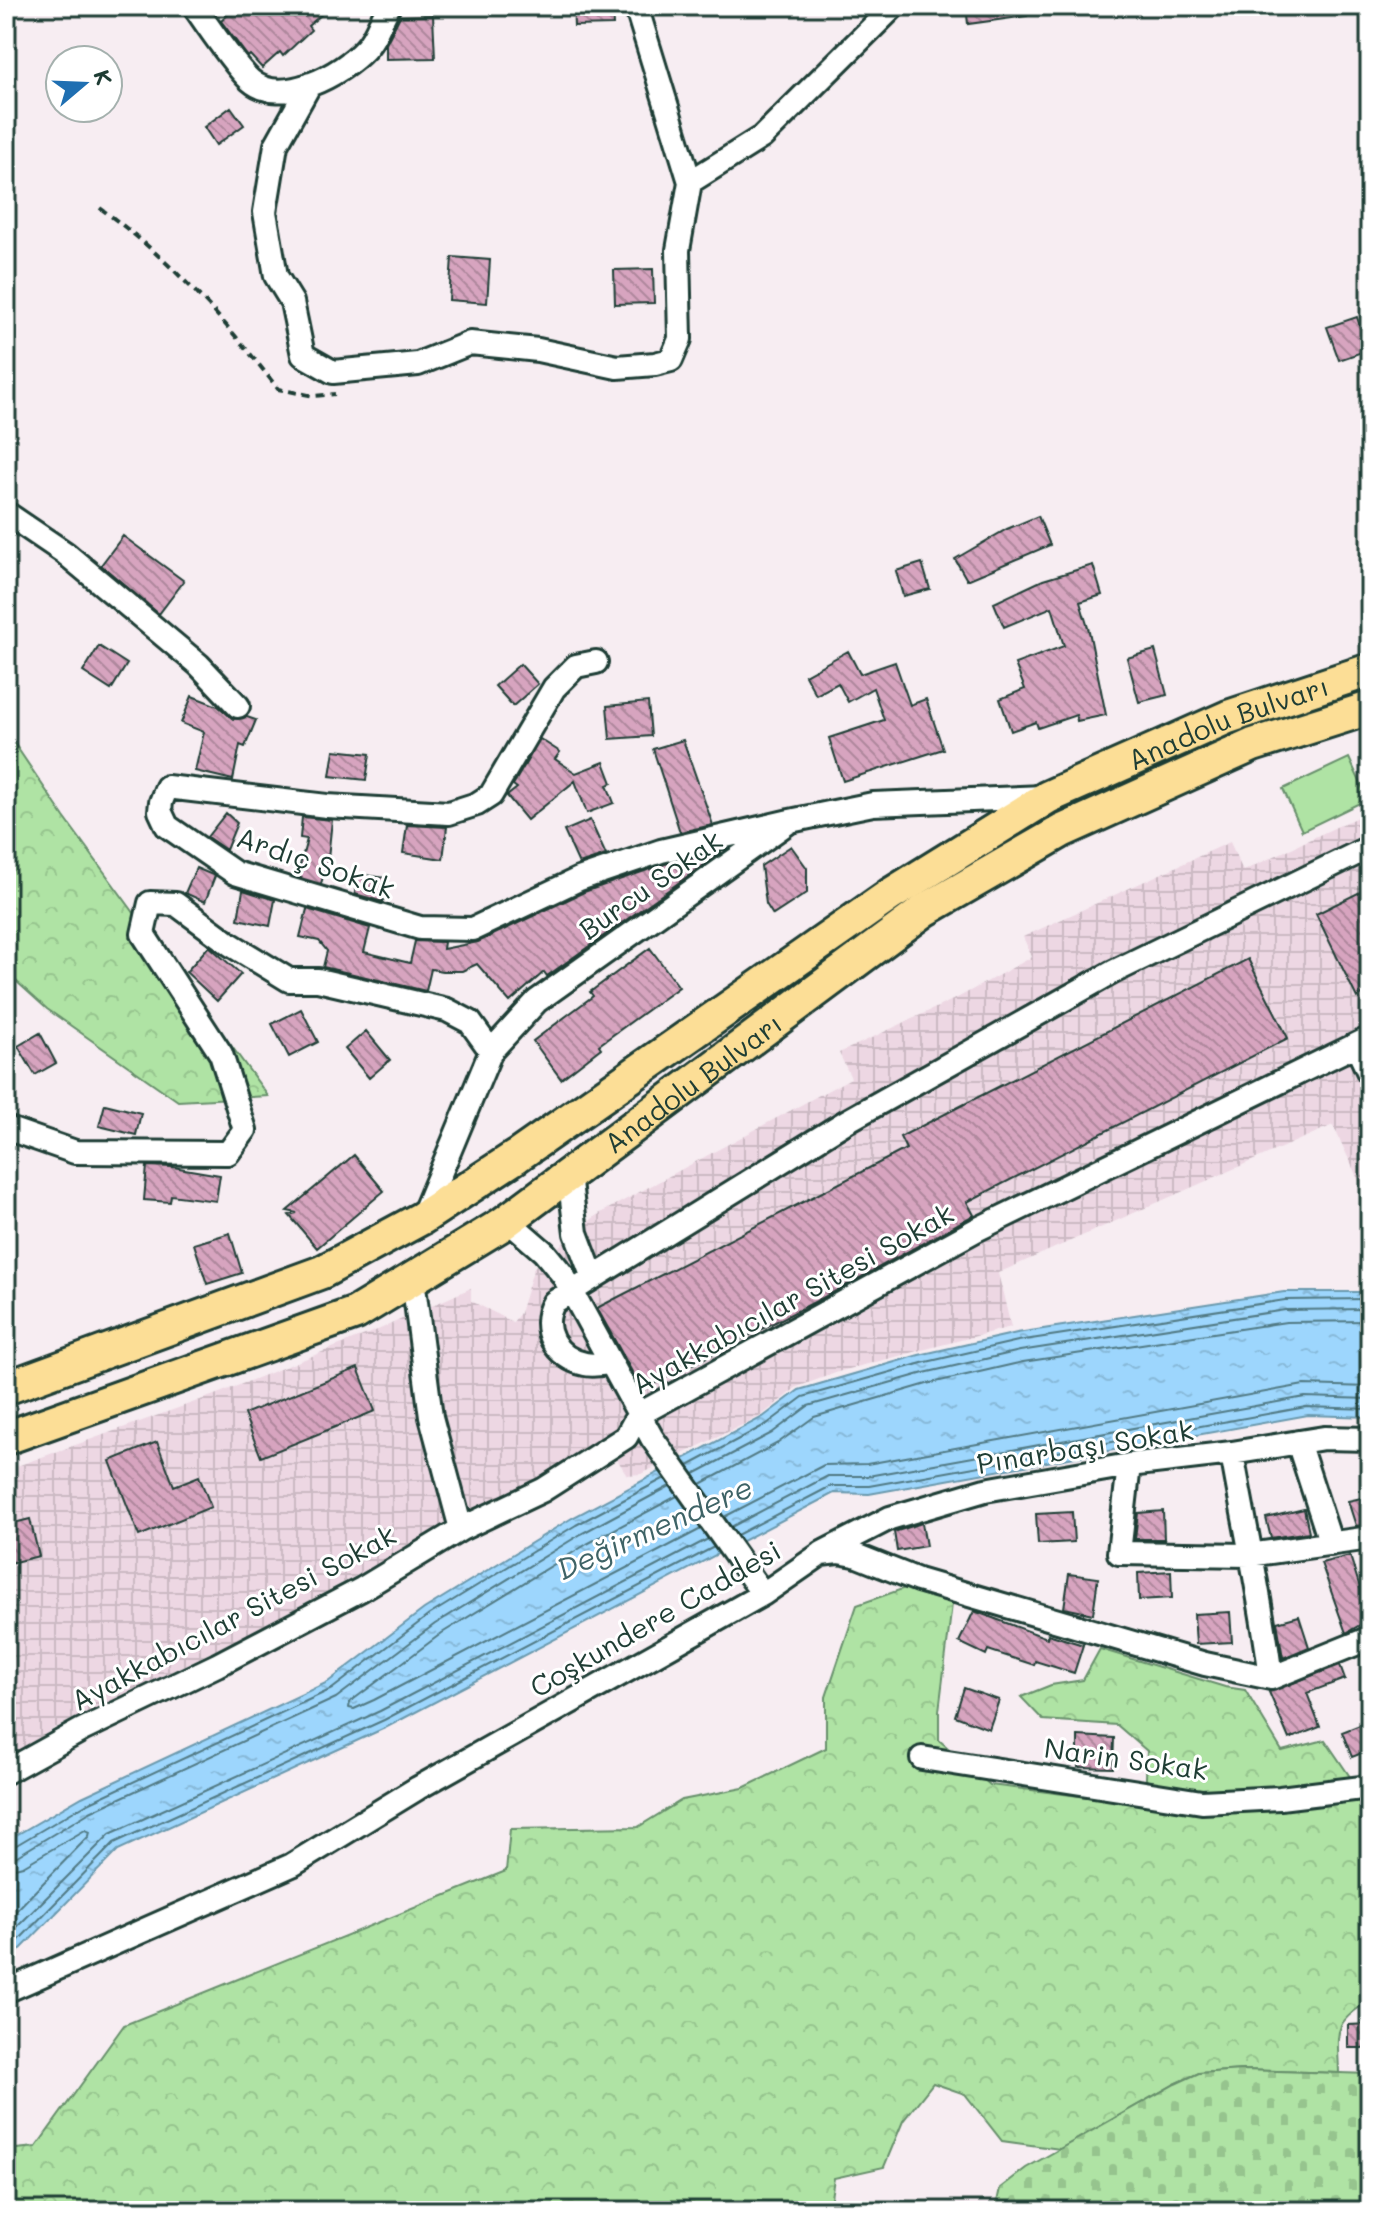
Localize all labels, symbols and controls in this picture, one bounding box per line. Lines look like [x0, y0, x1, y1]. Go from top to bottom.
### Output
north arrow [44, 44, 124, 124]
text: K [87, 66, 119, 89]
street label: Anadolu Bulvarı [1122, 667, 1333, 777]
street label: Ardıç Sokak [232, 818, 400, 906]
street label: Burcu Sokak [571, 821, 729, 947]
street label: Anadolu Bulvarı [596, 1005, 789, 1161]
street label: Ayakkabıcılar Sitesi Sokak [625, 1194, 959, 1402]
street label: Pınarbaşı Sokak [974, 1411, 1196, 1481]
water label: Değirmendere [549, 1466, 759, 1588]
street label: Ayakkabıcılar Sitesi Sokak [64, 1516, 402, 1718]
street label: Coşkundere Caddesi [523, 1531, 787, 1705]
street label: Narin Sokak [1042, 1729, 1210, 1787]

